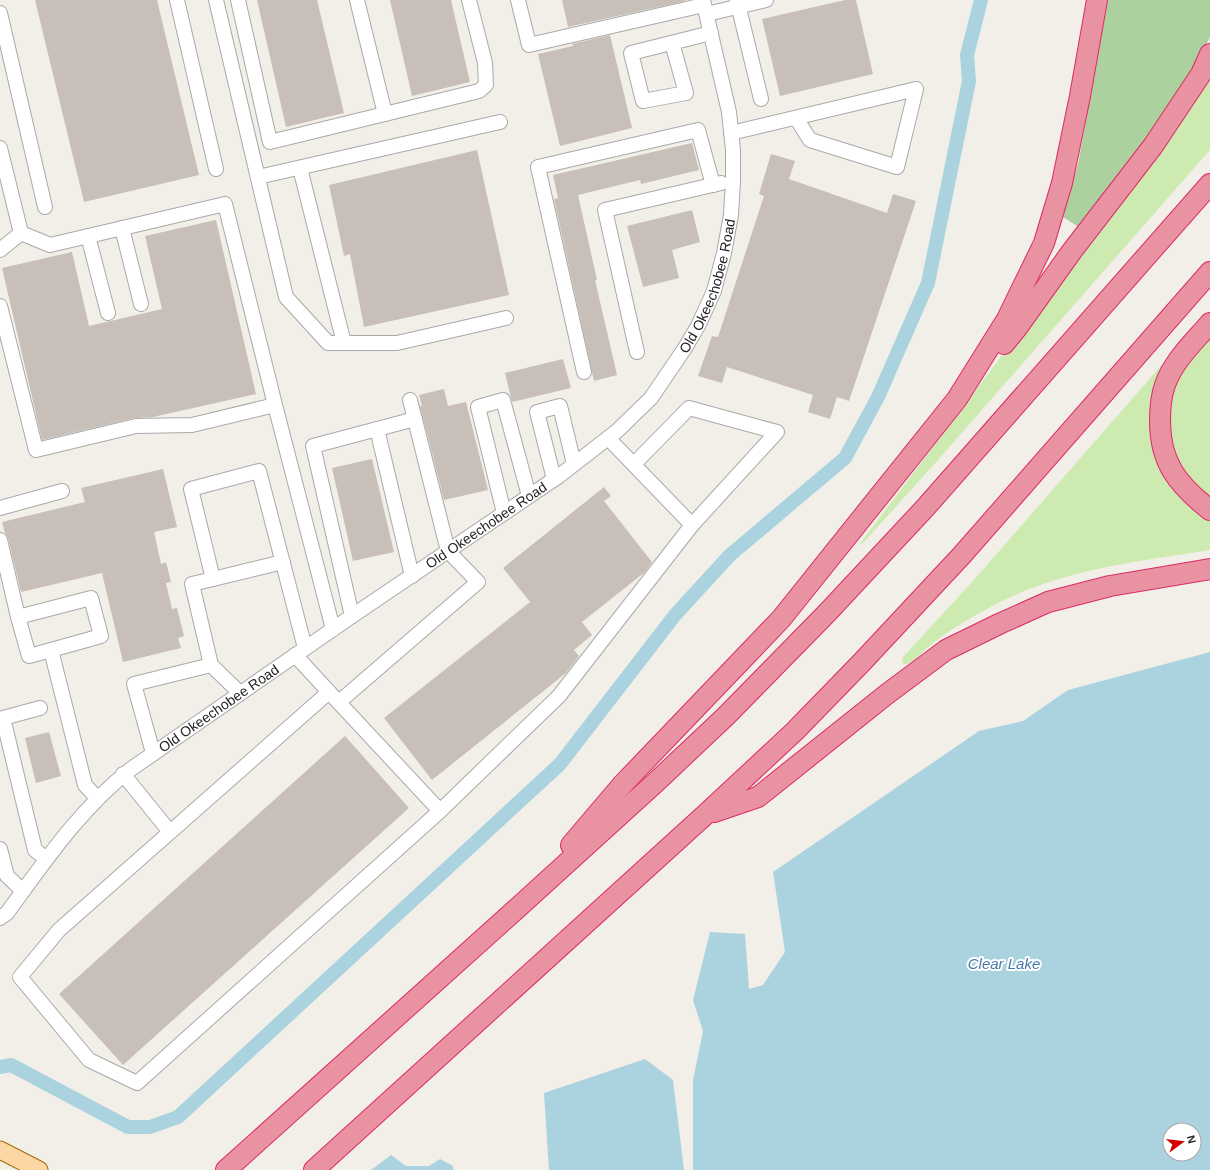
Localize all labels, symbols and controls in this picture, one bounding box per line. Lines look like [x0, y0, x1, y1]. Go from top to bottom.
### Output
street label: Old Okeechobee Road [676, 217, 738, 356]
street label: Old Okeechobee Road [423, 479, 550, 572]
street label: Old Okeechobee Road [156, 661, 282, 755]
water label: Clear Lake [968, 955, 1040, 972]
north arrow [1162, 1122, 1202, 1162]
text: N [1185, 1134, 1198, 1145]

